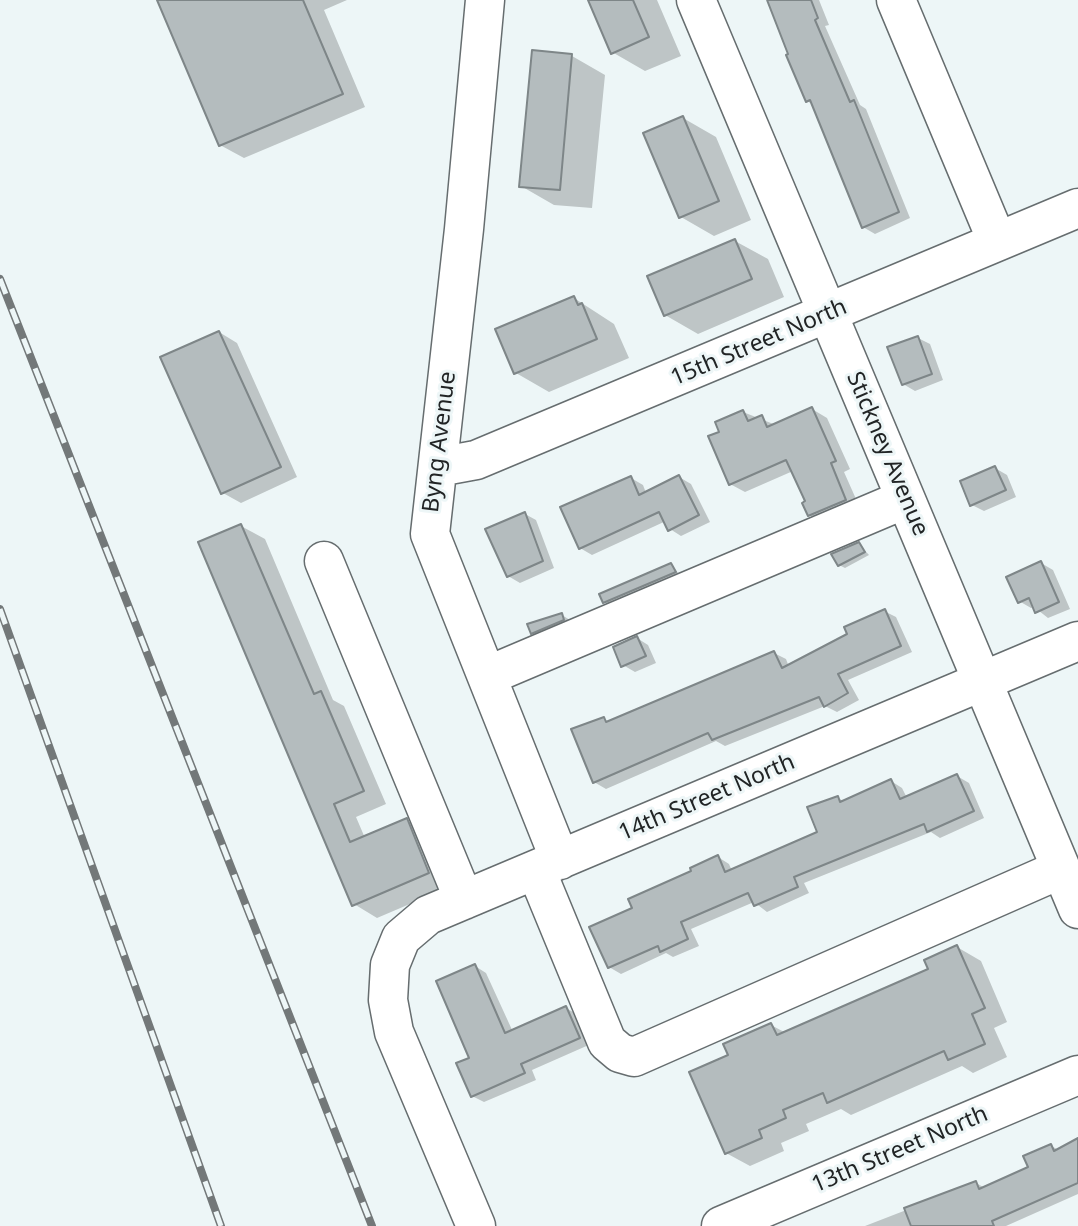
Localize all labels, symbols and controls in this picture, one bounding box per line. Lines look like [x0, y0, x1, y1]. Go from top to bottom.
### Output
street label: 15th Street North [667, 293, 851, 393]
street label: Stickney Avenue [840, 368, 934, 540]
street label: Byng Avenue [418, 370, 462, 514]
street label: 14th Street North [615, 748, 799, 848]
street label: 13th Street North [808, 1100, 992, 1200]

